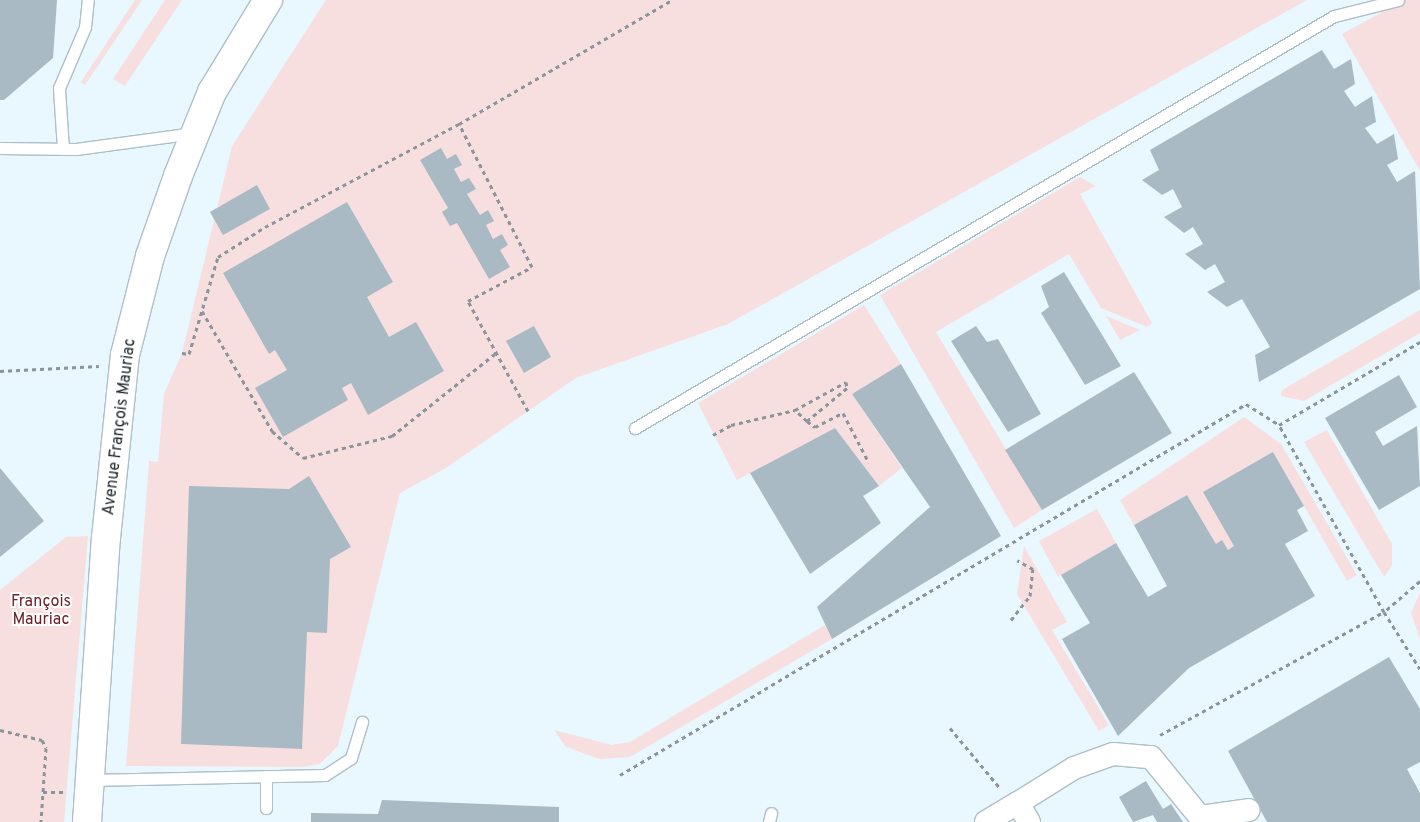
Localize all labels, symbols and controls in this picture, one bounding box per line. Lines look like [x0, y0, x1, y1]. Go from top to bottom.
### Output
street label: Avenue François Mauriac [100, 338, 140, 516]
park label: François Mauriac [11, 592, 71, 630]

